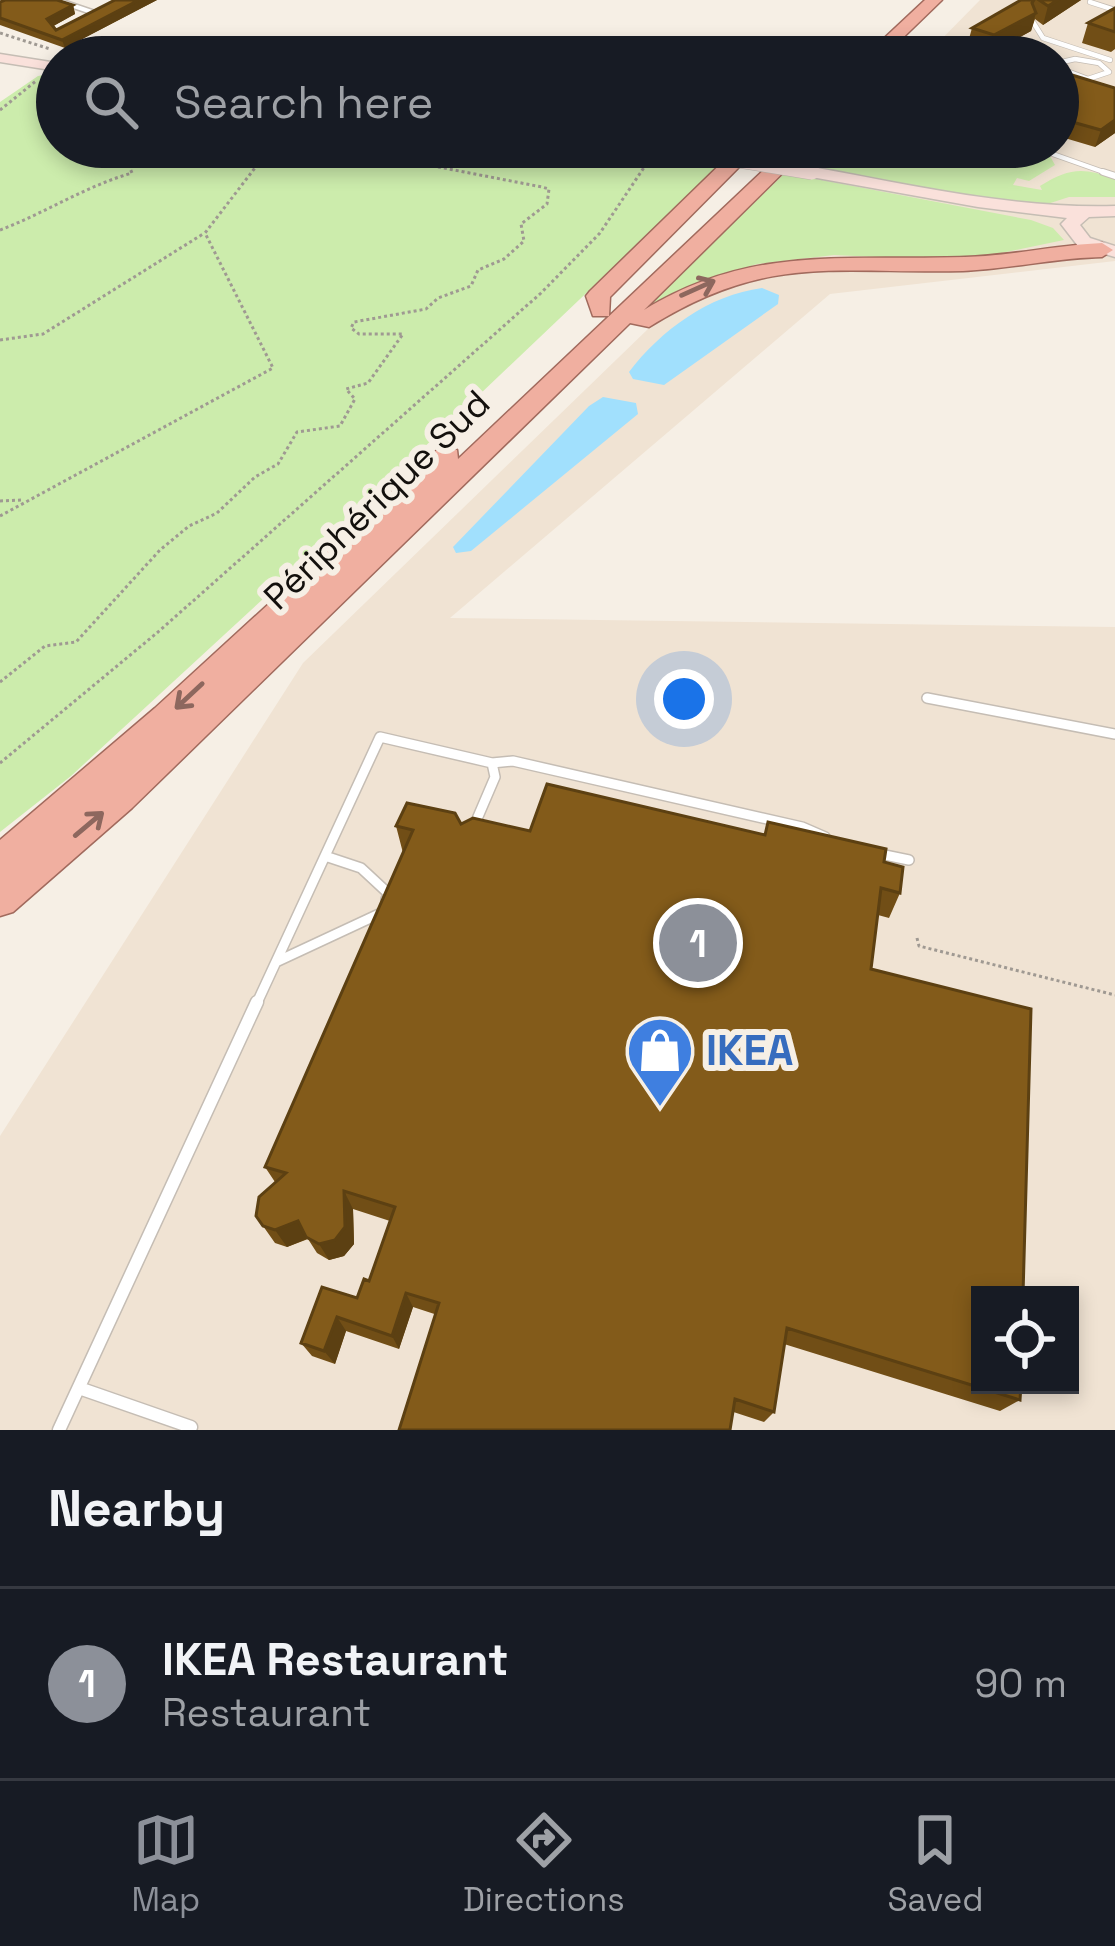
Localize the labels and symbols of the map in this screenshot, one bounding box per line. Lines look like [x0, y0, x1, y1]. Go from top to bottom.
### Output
one-way arrow [679, 276, 715, 298]
street label: Périphérique Sud [254, 380, 500, 620]
your location [654, 669, 714, 729]
one-way arrow [175, 681, 205, 709]
one-way arrow [73, 811, 104, 839]
pin: 1 [659, 898, 737, 988]
shop icon: IKEA [625, 1015, 695, 1109]
place label: IKEA [706, 1024, 793, 1077]

